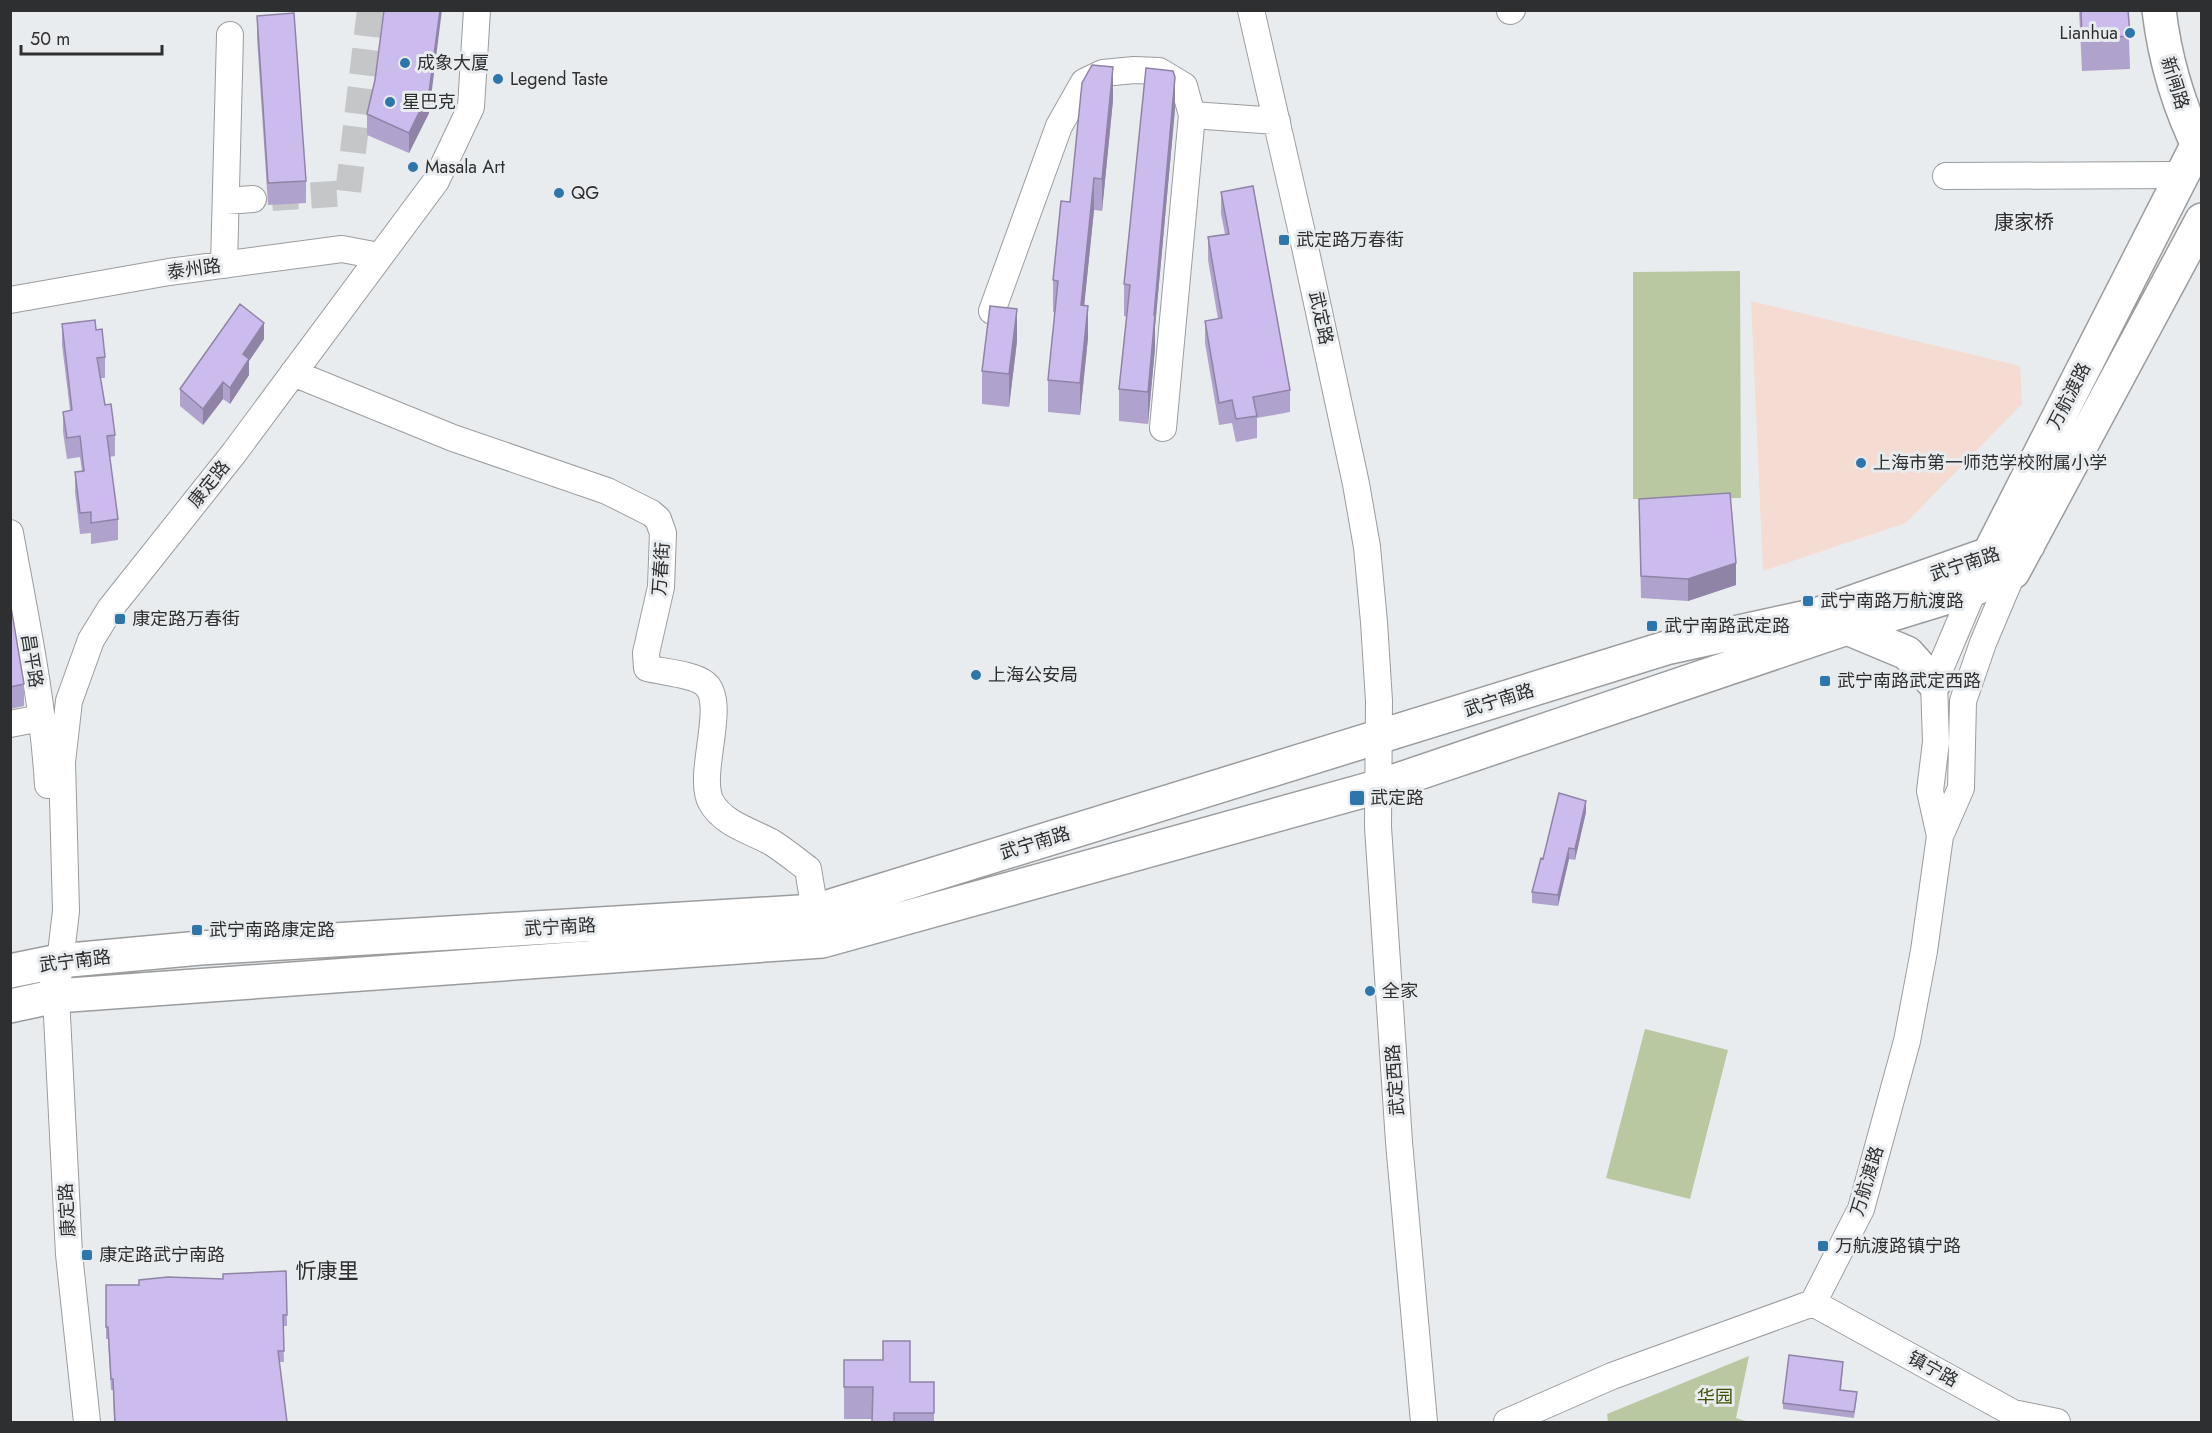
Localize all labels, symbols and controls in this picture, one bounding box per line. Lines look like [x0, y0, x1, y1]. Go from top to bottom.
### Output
scale bar [21, 18, 162, 56]
place label: Lianhua [2060, 20, 2118, 46]
text: 50 m [30, 26, 70, 52]
marker: Lianhua [2123, 26, 2137, 40]
place label: 成象大厦 [417, 50, 489, 76]
street label: 新闸路 [2155, 53, 2195, 113]
marker: 成象大厦 [398, 56, 412, 70]
place label: Legend Taste [510, 66, 608, 92]
marker: Legend Taste [491, 72, 505, 86]
place label: 星巴克 [402, 89, 456, 115]
marker: 星巴克 [383, 95, 397, 109]
place label: Masala Art [425, 154, 505, 180]
marker: Masala Art [406, 160, 420, 174]
place label: QG [571, 180, 599, 206]
marker: QG [552, 186, 566, 200]
district label: 康家桥 [1994, 208, 2054, 237]
place label: 武定路万春街 [1296, 227, 1404, 253]
marker: 武定路万春街 [1277, 233, 1291, 247]
street label: 泰州路 [165, 252, 223, 286]
street label: 武定路 [1303, 289, 1339, 347]
street label: 万航渡路 [2041, 358, 2097, 434]
place label: 上海市第一师范学校附属小学 [1873, 450, 2107, 476]
street label: 康定路 [182, 455, 236, 513]
marker: 上海市第一师范学校附属小学 [1854, 456, 1868, 470]
street label: 万春街 [646, 541, 676, 597]
street label: 武宁南路 [1927, 541, 2003, 587]
place label: 武宁南路万航渡路 [1820, 588, 1964, 614]
marker: 武宁南路万航渡路 [1801, 594, 1815, 608]
place label: 康定路万春街 [132, 606, 240, 632]
marker: 康定路万春街 [113, 612, 127, 626]
place label: 武宁南路武定路 [1664, 613, 1790, 639]
marker: 武宁南路武定路 [1645, 619, 1659, 633]
street label: 昌平路 [15, 632, 49, 690]
place label: 上海公安局 [988, 662, 1078, 688]
marker: 上海公安局 [969, 668, 983, 682]
place label: 武宁南路武定西路 [1837, 668, 1981, 694]
marker: 武宁南路武定西路 [1818, 674, 1832, 688]
street label: 武宁南路 [1461, 677, 1537, 723]
place label: 武定路 [1370, 785, 1424, 811]
marker: 武定路 [1348, 789, 1366, 807]
street label: 武宁南路 [997, 820, 1073, 866]
street label: 武宁南路 [523, 912, 597, 942]
place label: 武宁南路康定路 [209, 917, 335, 943]
marker: 武宁南路康定路 [190, 923, 204, 937]
street label: 武宁南路 [38, 944, 112, 978]
place label: 全家 [1382, 978, 1418, 1004]
marker: 全家 [1363, 984, 1377, 998]
street label: 武定西路 [1380, 1043, 1410, 1117]
street label: 万航渡路 [1844, 1143, 1890, 1219]
street label: 康定路 [53, 1182, 81, 1238]
place label: 万航渡路镇宁路 [1835, 1233, 1961, 1259]
marker: 万航渡路镇宁路 [1816, 1239, 1830, 1253]
place label: 康定路武宁南路 [99, 1242, 225, 1268]
marker: 康定路武宁南路 [80, 1248, 94, 1262]
district label: 忻康里 [296, 1256, 359, 1286]
street label: 镇宁路 [1903, 1345, 1963, 1393]
park label: 华园 [1697, 1384, 1733, 1410]

